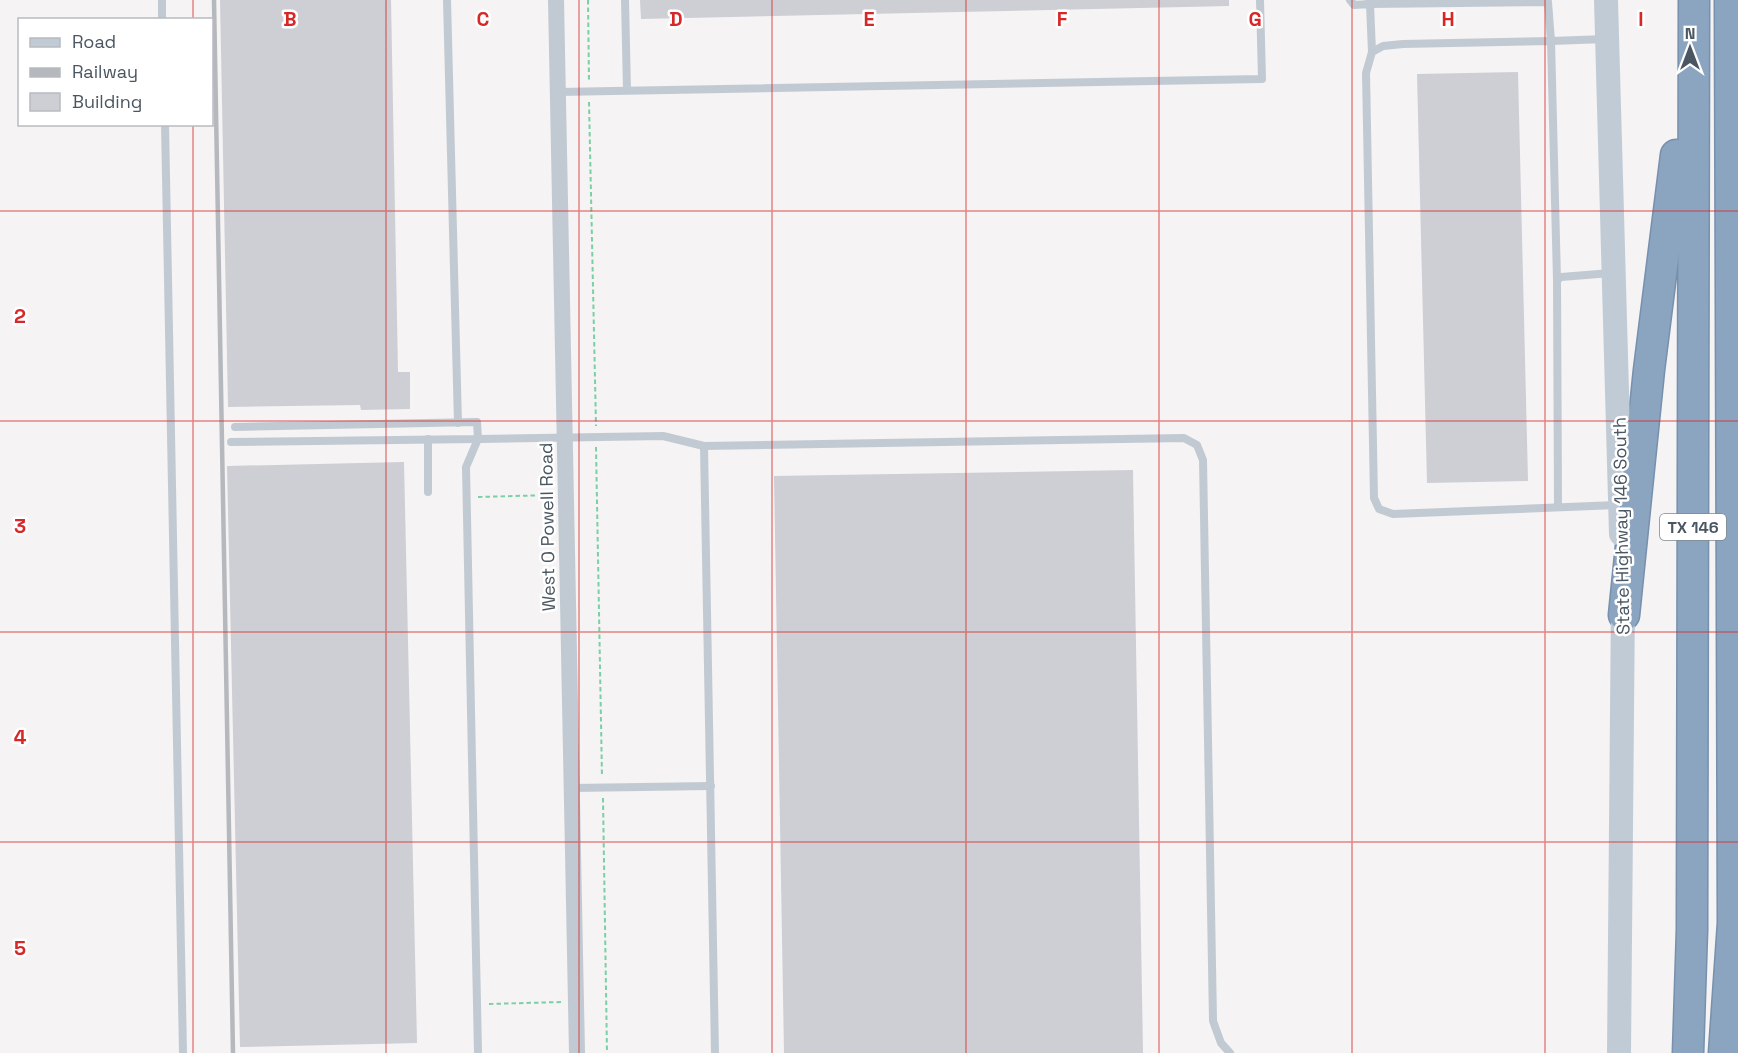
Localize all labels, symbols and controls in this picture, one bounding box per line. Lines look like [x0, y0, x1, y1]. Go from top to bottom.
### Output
text: B [283, 6, 297, 32]
text: C [477, 6, 490, 32]
text: D [669, 6, 683, 32]
text: E [863, 6, 875, 32]
text: F [1057, 6, 1068, 32]
text: G [1248, 6, 1262, 32]
text: H [1441, 6, 1455, 32]
text: I [1638, 6, 1644, 32]
legend [18, 18, 213, 126]
north arrow [1660, 18, 1720, 78]
text: N [1685, 23, 1695, 44]
text: Road [72, 30, 116, 53]
text: Railway [72, 60, 138, 83]
text: Building [72, 90, 142, 113]
text: 2 [14, 303, 26, 329]
street label: State Highway 146 South [1608, 417, 1634, 635]
street label: West O Powell Road [534, 442, 560, 612]
text: 3 [14, 513, 26, 539]
road number: TX 146 [1660, 514, 1726, 540]
text: 4 [14, 724, 27, 750]
text: 5 [14, 935, 26, 961]

